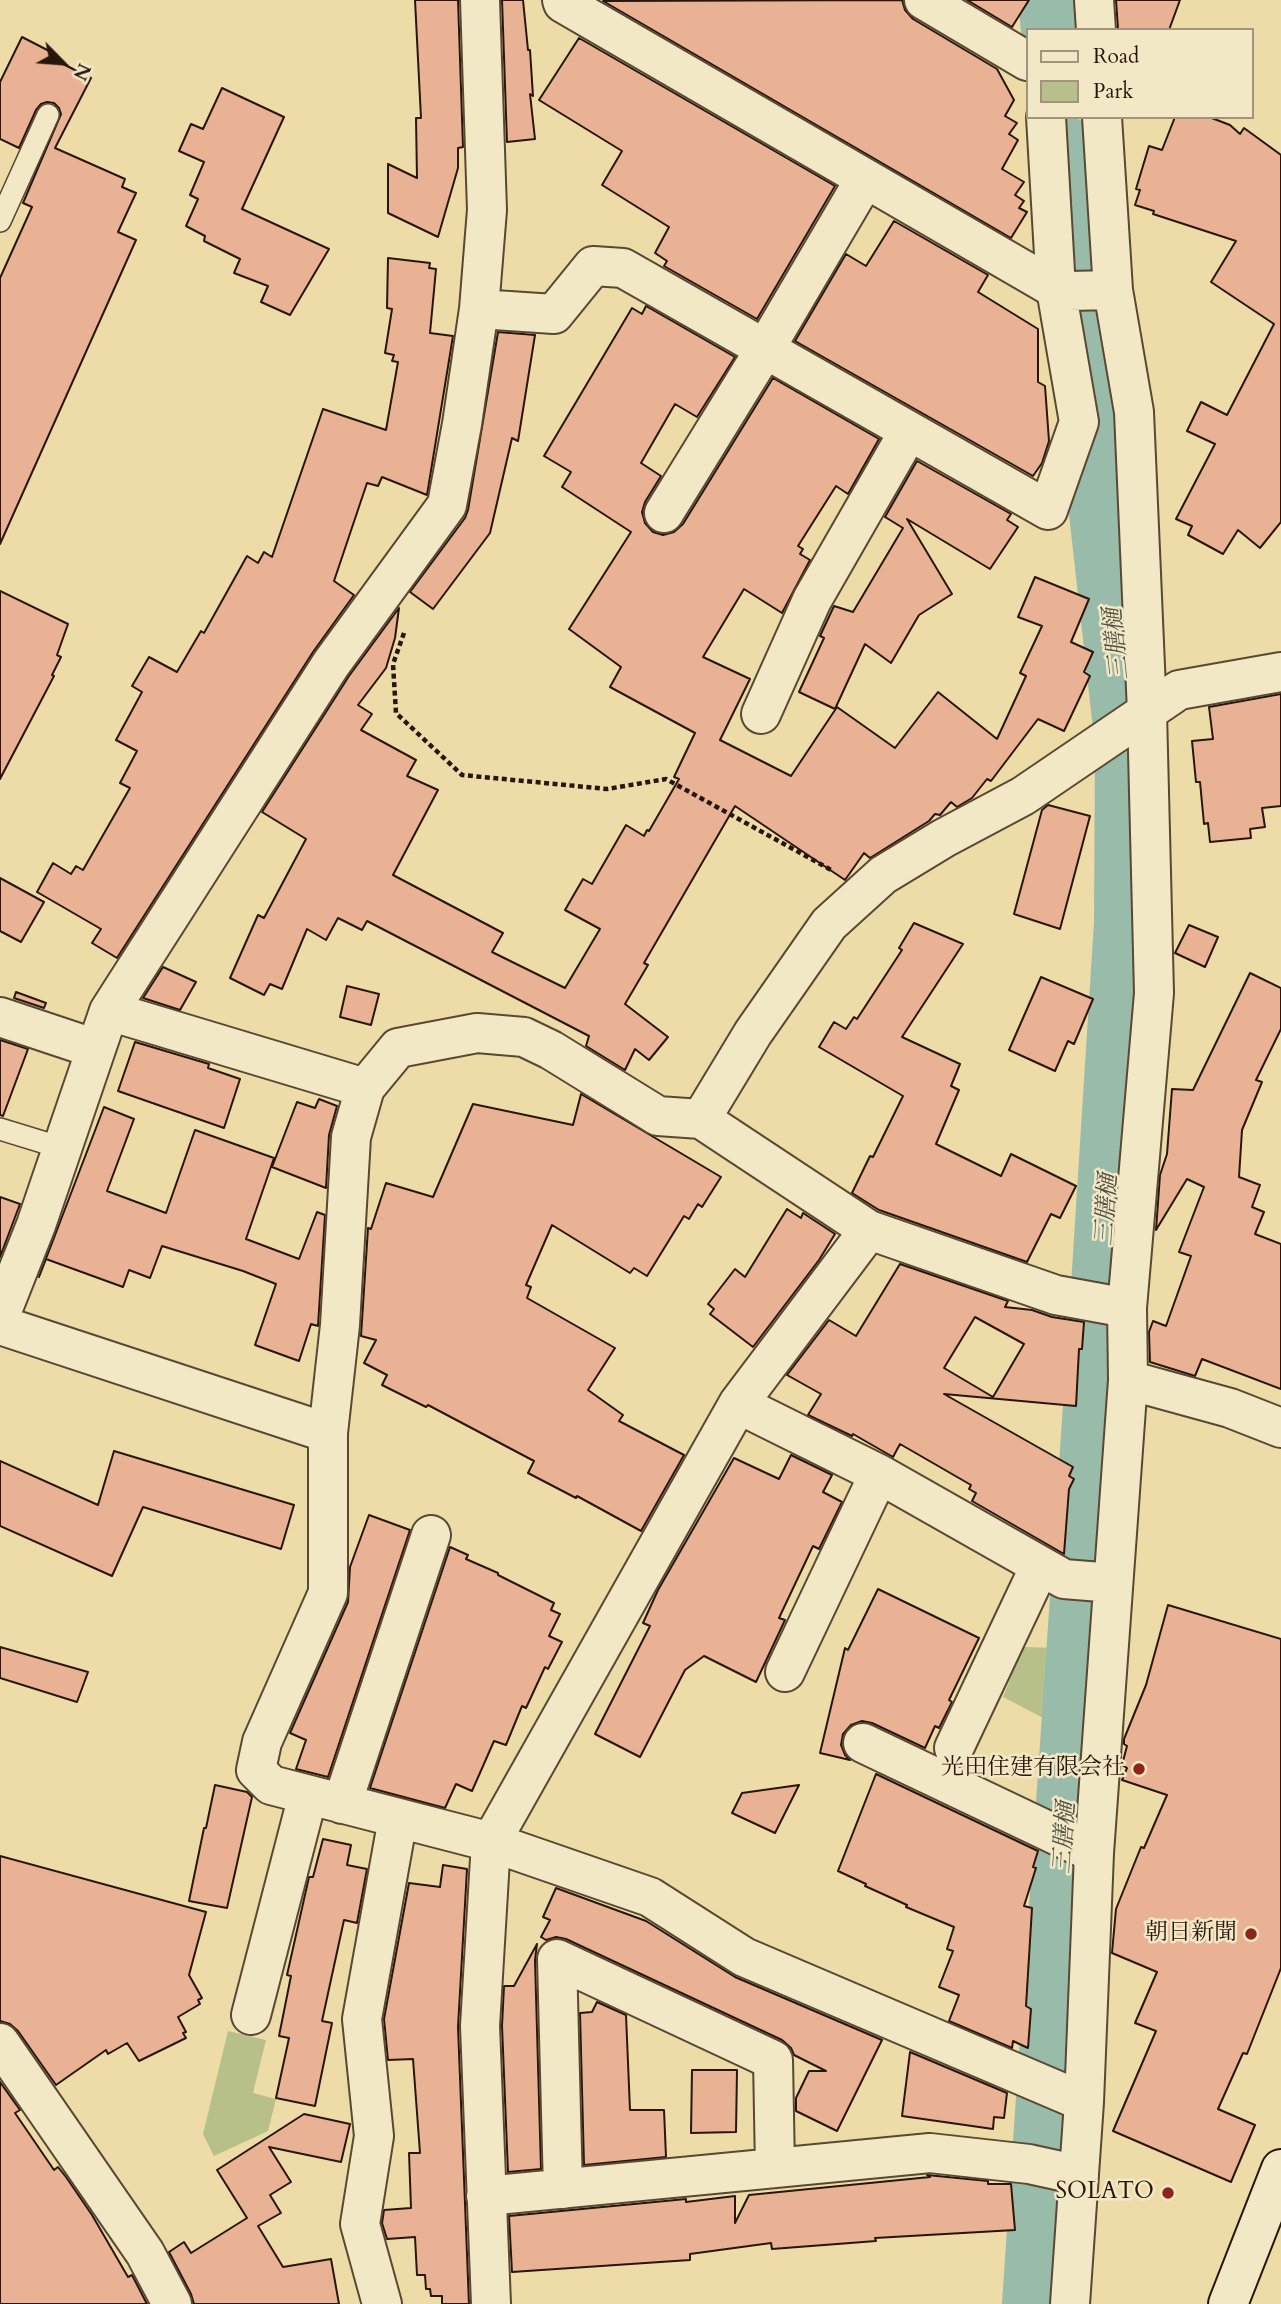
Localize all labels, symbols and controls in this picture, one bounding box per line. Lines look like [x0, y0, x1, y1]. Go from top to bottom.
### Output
north arrow [28, 28, 98, 98]
legend [1026, 28, 1253, 119]
text: Road [1093, 42, 1139, 71]
text: N [67, 59, 97, 85]
text: Park [1093, 77, 1133, 106]
water label: 三膳樋 [1100, 607, 1136, 681]
water label: 三膳樋 [1091, 1173, 1125, 1247]
place label: 光田住建有限会社 [941, 1755, 1125, 1783]
marker: 光田住建有限会社 [1131, 1761, 1147, 1777]
water label: 三膳樋 [1049, 1801, 1083, 1875]
place label: 朝日新聞 [1145, 1920, 1237, 1948]
marker: 朝日新聞 [1243, 1926, 1259, 1942]
place label: SOLATO [1056, 2179, 1154, 2207]
marker: SOLATO [1160, 2185, 1176, 2201]

